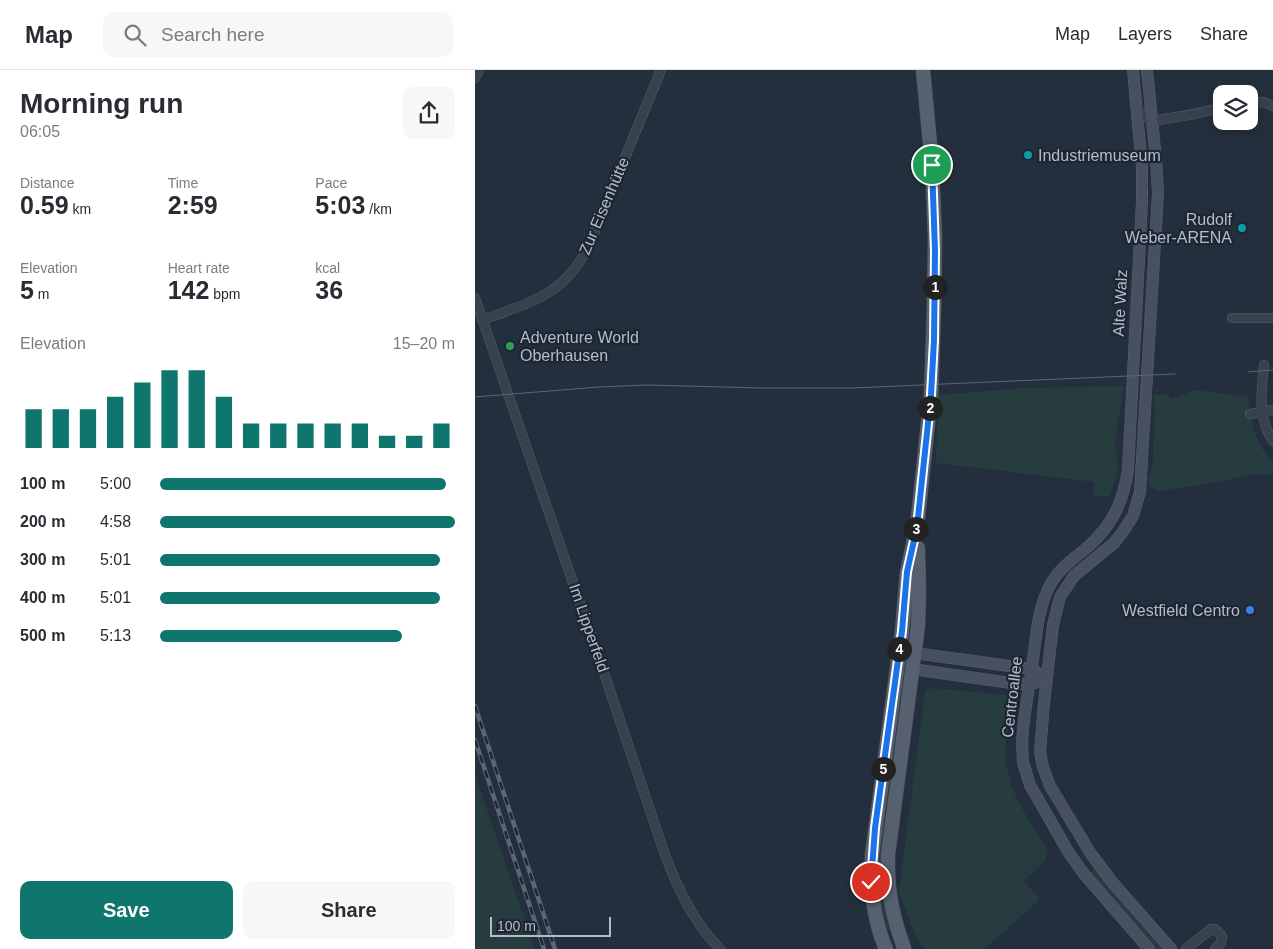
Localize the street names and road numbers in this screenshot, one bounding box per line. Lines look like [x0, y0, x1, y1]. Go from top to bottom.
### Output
street label: Zur Eisenhütte [576, 155, 632, 257]
street label: Alte Walz [1110, 269, 1130, 337]
street label: Im Lipperfeld [566, 582, 612, 674]
street label: Centroallee [999, 655, 1025, 739]

